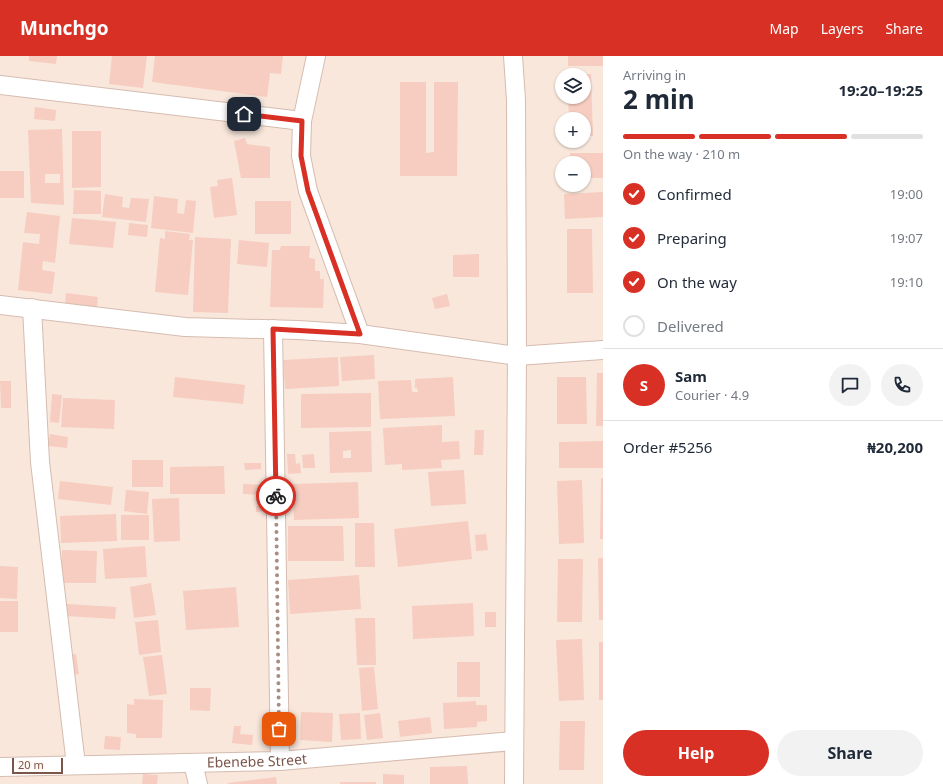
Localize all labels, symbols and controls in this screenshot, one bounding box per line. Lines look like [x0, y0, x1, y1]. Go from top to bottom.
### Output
text: Munchgo [20, 15, 109, 41]
text: Map [770, 19, 799, 38]
text: Layers [821, 19, 863, 38]
text: Share [885, 19, 923, 38]
text: Arriving in [623, 66, 686, 84]
map controls [555, 68, 591, 192]
button: layers [555, 68, 591, 104]
text: 19:20–19:25 [838, 80, 923, 100]
text: 2 min [623, 81, 695, 117]
pin [227, 97, 261, 131]
icon: home [233, 103, 255, 125]
button: + [555, 112, 591, 148]
text: On the way · 210 m [623, 145, 740, 163]
button: − [555, 156, 591, 192]
icon: check [623, 183, 645, 205]
text: Confirmed [657, 184, 732, 204]
text: 19:00 [890, 185, 923, 203]
icon: check [623, 227, 645, 249]
text: Preparing [657, 228, 727, 248]
text: 19:07 [890, 229, 923, 247]
icon: check [623, 271, 645, 293]
text: On the way [657, 272, 737, 292]
text: 19:10 [890, 273, 923, 291]
text: Delivered [657, 316, 724, 336]
button: chat [829, 364, 871, 406]
button: phone [881, 364, 923, 406]
text: Sam [675, 366, 707, 386]
text: S [640, 375, 648, 395]
text: Courier · 4.9 [675, 386, 749, 404]
text: Order #5256 [623, 437, 712, 457]
text: ₦20,200 [867, 437, 923, 457]
courier [256, 476, 296, 516]
icon: bike [265, 485, 287, 507]
pin [262, 712, 296, 746]
icon: bag [268, 718, 290, 740]
button: Help [623, 730, 769, 776]
button: Share [777, 730, 923, 776]
street label: Ebenebe Street [207, 749, 308, 772]
scale bar [12, 756, 63, 775]
text: 20 m [18, 757, 44, 772]

